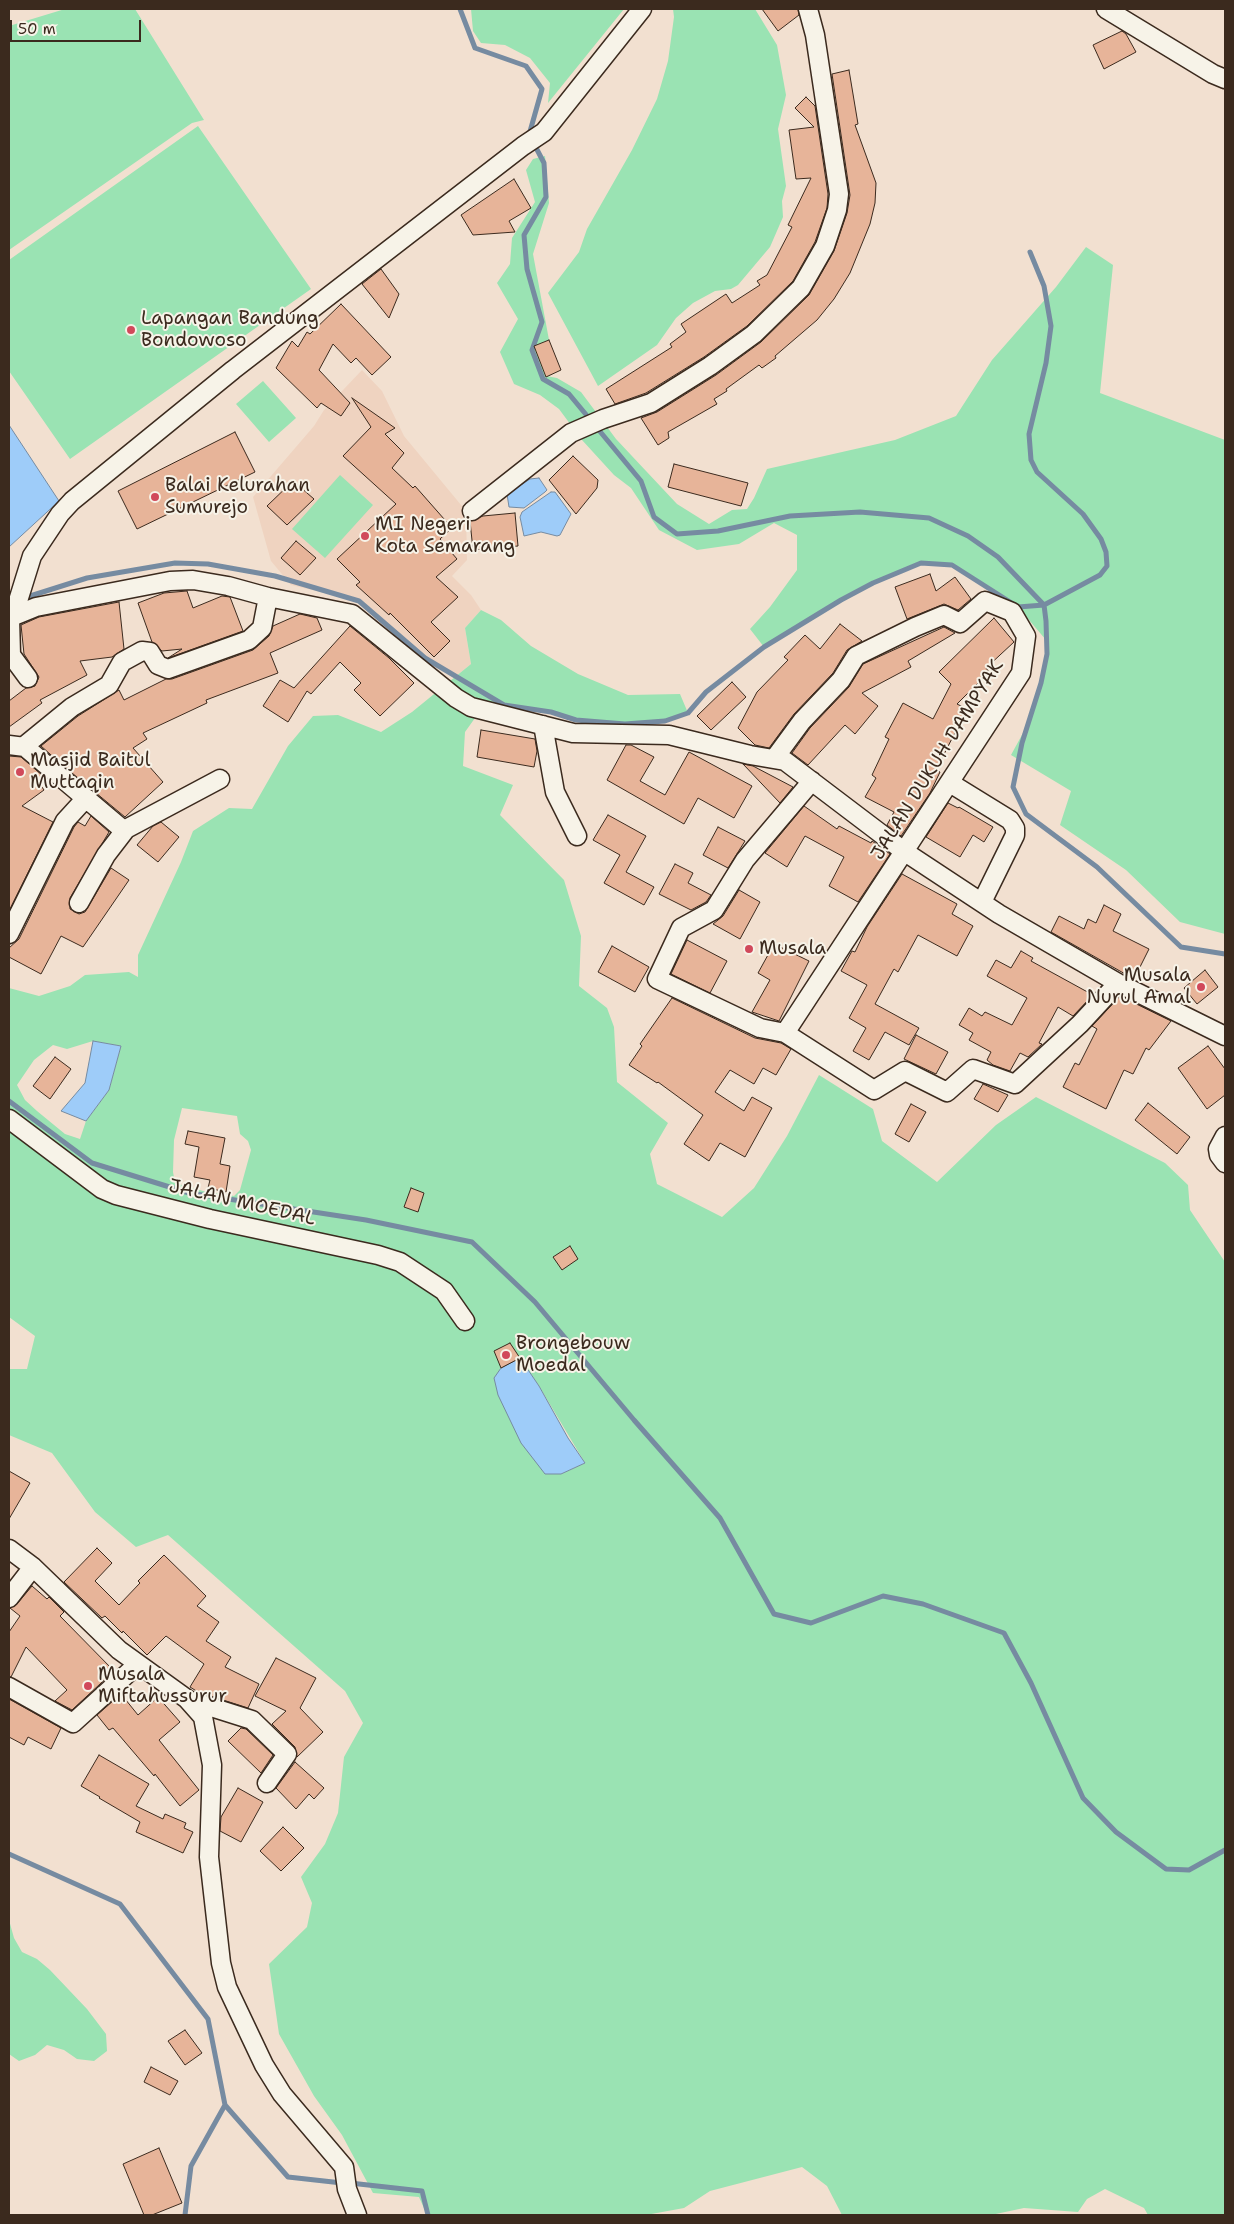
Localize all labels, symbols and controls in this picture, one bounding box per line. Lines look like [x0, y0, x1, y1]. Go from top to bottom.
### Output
scale bar [12, 10, 144, 42]
text: 50 m [18, 19, 56, 39]
place label: Lapangan Bandung Bondowoso [141, 308, 319, 352]
marker: Lapangan Bandung Bondowoso [125, 324, 137, 336]
place label: Balai Kelurahan Sumurejo [165, 475, 310, 519]
marker: Balai Kelurahan Sumurejo [149, 491, 161, 503]
place label: MI Negeri Kota Semarang [375, 514, 515, 558]
marker: MI Negeri Kota Semarang [359, 530, 371, 542]
street label: JALAN DUKUH DAMPYAK [867, 656, 1009, 864]
place label: Masjid Baitul Muttaqin [30, 750, 150, 794]
marker: Masjid Baitul Muttaqin [14, 766, 26, 778]
place label: Musala [759, 938, 826, 960]
marker: Musala [743, 943, 755, 955]
place label: Musala Nurul Amal [1087, 965, 1191, 1009]
marker: Musala Nurul Amal [1195, 981, 1207, 993]
street label: JALAN MOEDAL [166, 1175, 318, 1231]
place label: Brongebouw Moedal [516, 1333, 630, 1377]
marker: Brongebouw Moedal [500, 1349, 512, 1361]
place label: Musala Miftahussurur [98, 1664, 227, 1708]
marker: Musala Miftahussurur [82, 1680, 94, 1692]

